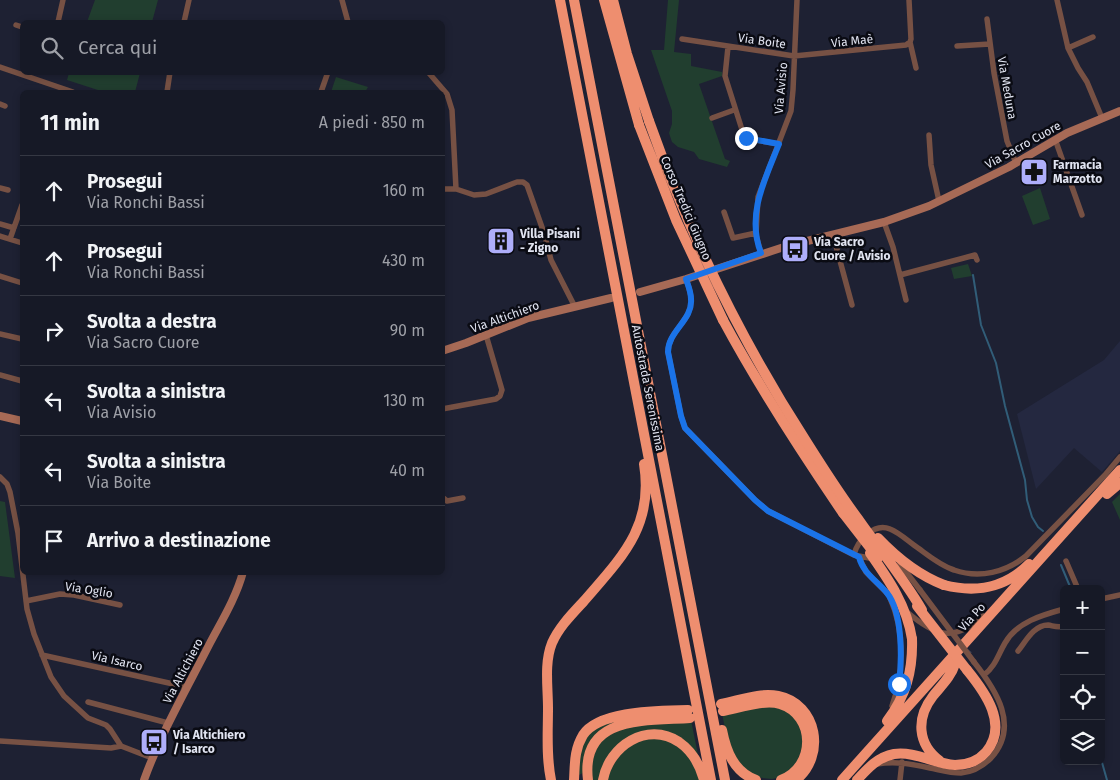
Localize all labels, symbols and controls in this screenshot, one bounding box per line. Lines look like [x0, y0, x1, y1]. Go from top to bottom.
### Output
search box [20, 20, 445, 75]
street label: Via Boite [737, 31, 787, 51]
street label: Via Maè [830, 32, 874, 50]
icon: search [38, 34, 66, 62]
text: Cerca qui [78, 36, 157, 59]
street label: Via Meduna [995, 56, 1019, 120]
street label: Via Avisio [772, 62, 790, 114]
text: 11 min [40, 110, 100, 136]
text: A piedi · 850 m [319, 113, 425, 132]
street label: Via Sacro Cuore [983, 118, 1063, 172]
route end [735, 127, 758, 150]
street label: Corso Tredici Giugno [658, 154, 714, 262]
pharmacy icon: Farmacia Marzotto [1019, 157, 1049, 187]
place label: Farmacia Marzotto [1053, 158, 1102, 186]
text: Prosegui [87, 170, 162, 193]
icon: ahead [40, 177, 68, 205]
text: 160 m [383, 181, 425, 200]
text: Via Ronchi Bassi [87, 193, 205, 212]
building icon: Villa Pisani - Zigno [486, 226, 516, 256]
place label: Villa Pisani - Zigno [519, 227, 580, 255]
bus stop icon: Via Sacro Cuore / Avisio [780, 234, 810, 264]
place label: Via Sacro Cuore / Avisio [813, 235, 890, 263]
text: Prosegui [87, 240, 162, 263]
icon: ahead [40, 247, 68, 275]
text: 430 m [382, 251, 425, 270]
text: Via Ronchi Bassi [87, 263, 205, 282]
street label: Via Altichiero [469, 298, 541, 336]
text: Svolta a destra [87, 310, 217, 333]
icon: right [40, 317, 68, 345]
text: 90 m [390, 321, 425, 340]
street label: Autostrada Serenissima [629, 324, 667, 452]
text: Via Sacro Cuore [87, 333, 199, 352]
text: Svolta a sinistra [87, 380, 226, 403]
icon: left [40, 387, 68, 415]
text: 130 m [383, 391, 425, 410]
text: Via Avisio [87, 403, 156, 422]
text: Svolta a sinistra [87, 450, 226, 473]
icon: left [40, 457, 68, 485]
text: 40 m [390, 461, 425, 480]
text: Via Boite [87, 473, 151, 492]
icon: arrive [40, 527, 68, 555]
text: Arrivo a destinazione [87, 529, 271, 552]
street label: Via Oglio [64, 579, 114, 601]
map controls [1060, 585, 1105, 765]
button: + [1060, 585, 1105, 630]
street label: Via Po [956, 600, 988, 634]
button: − [1060, 630, 1105, 675]
street label: Via Altichiero [160, 636, 206, 706]
street label: Via Isarco [90, 648, 144, 674]
route start [888, 673, 911, 696]
button: locate [1060, 675, 1105, 720]
button: layers [1060, 720, 1105, 765]
bus stop icon: Via Altichiero / Isarco [139, 727, 169, 757]
place label: Via Altichiero / Isarco [172, 728, 245, 756]

